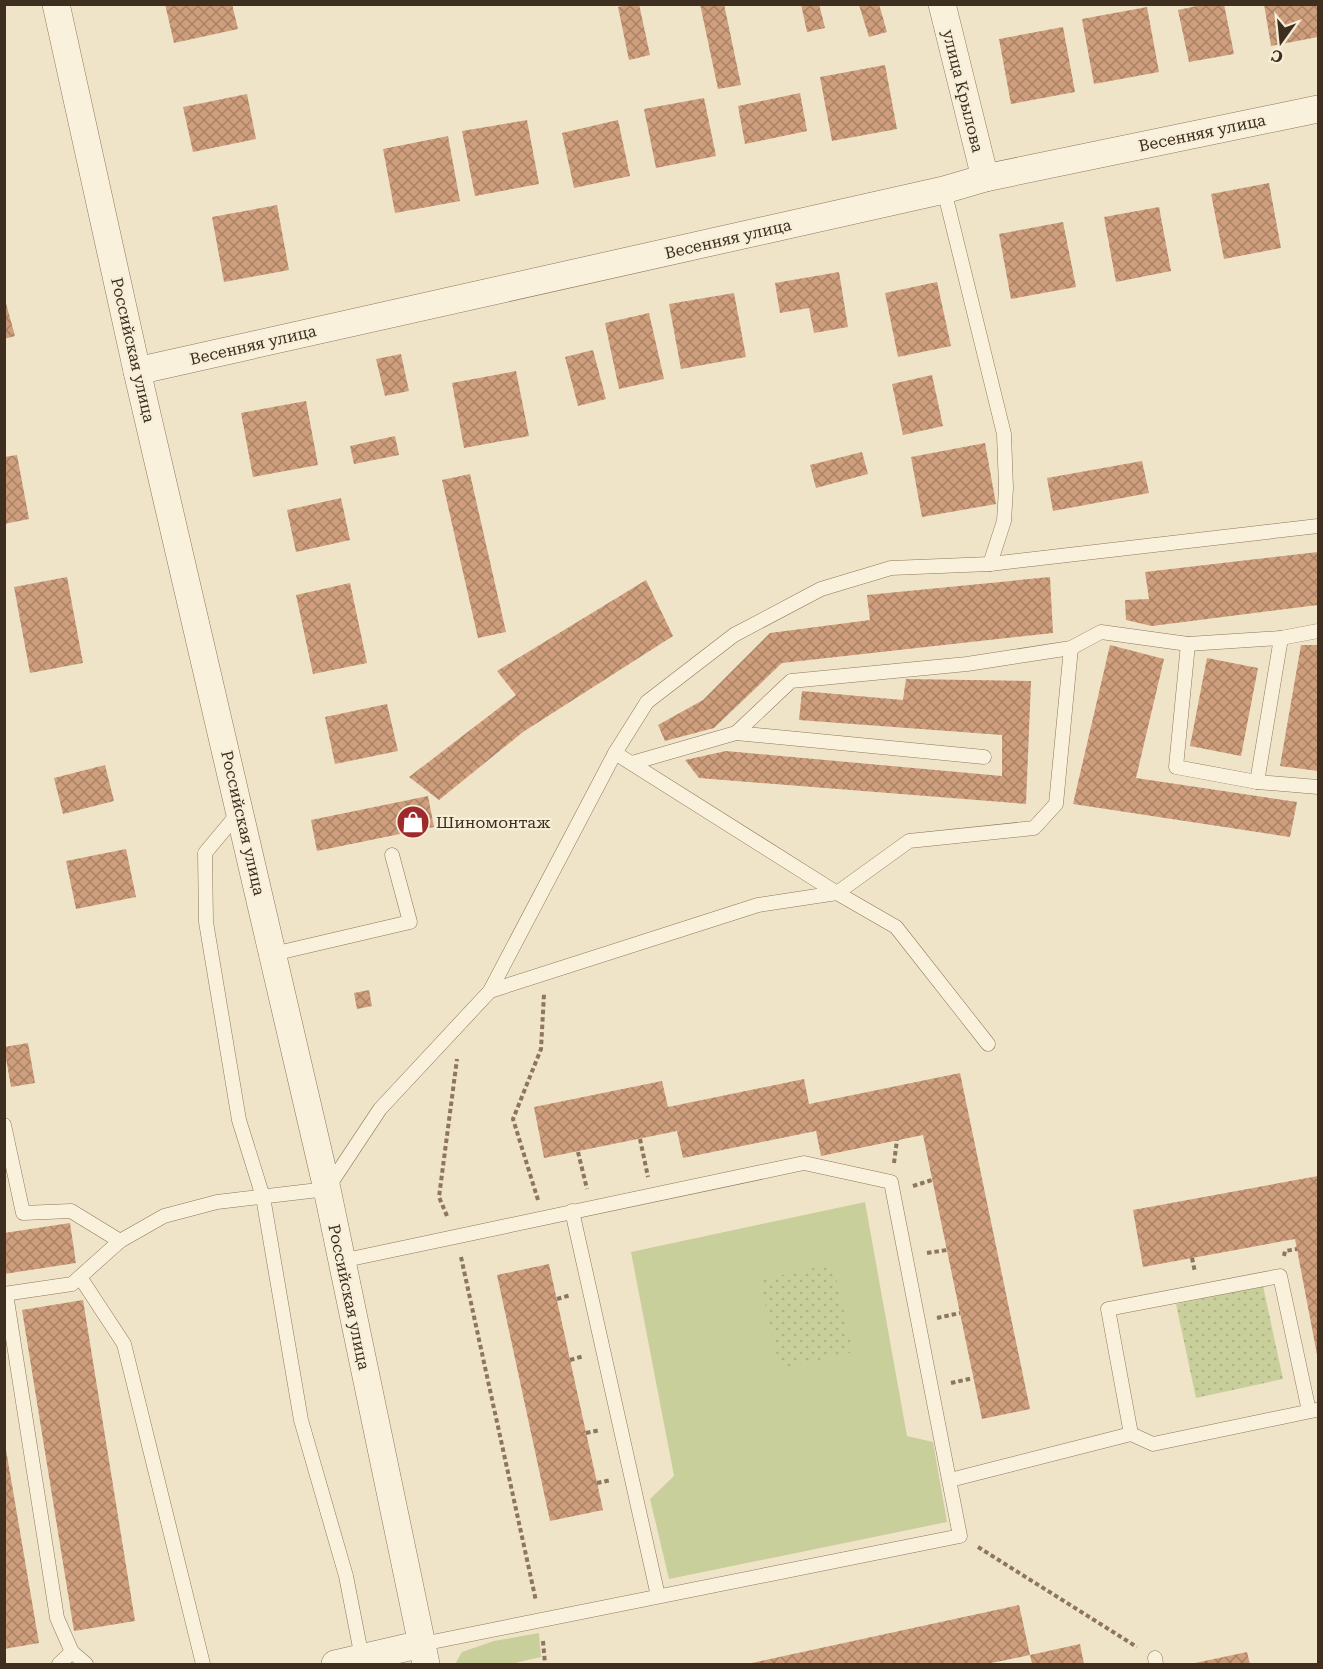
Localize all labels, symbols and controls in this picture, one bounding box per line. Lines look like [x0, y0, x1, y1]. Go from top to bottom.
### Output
north arrow [1251, 12, 1311, 72]
street label: улица Крылова [939, 28, 988, 155]
text: С [1269, 45, 1285, 67]
street label: Весенняя улица [1137, 110, 1268, 156]
street label: Весенняя улица [663, 215, 793, 263]
street label: Российская улица [107, 276, 159, 425]
street label: Весенняя улица [188, 321, 318, 369]
street label: Российская улица [217, 749, 269, 898]
shop icon: Шиномонтаж [395, 804, 431, 840]
place label: Шиномонтаж [436, 813, 551, 832]
street label: Российская улица [324, 1223, 374, 1372]

